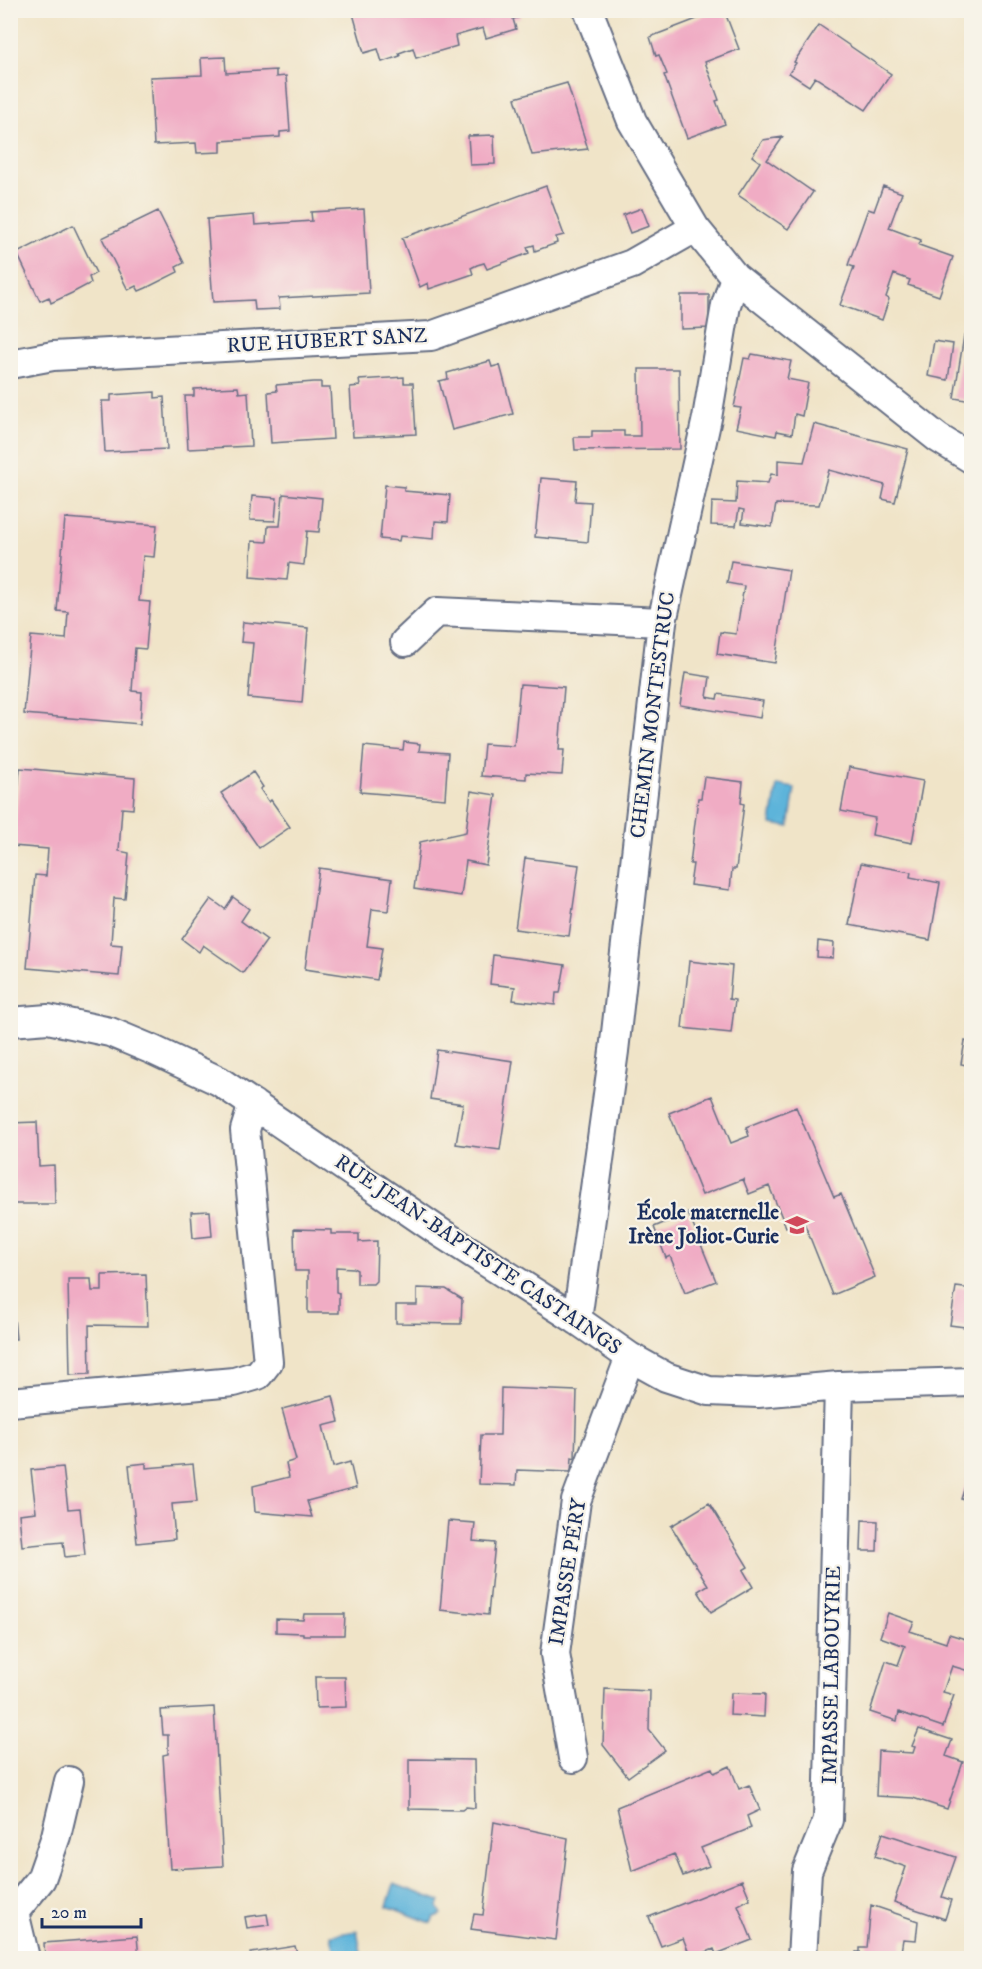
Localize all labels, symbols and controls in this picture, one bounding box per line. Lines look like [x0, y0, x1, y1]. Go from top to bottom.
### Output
street label: RUE HUBERT SANZ [226, 323, 428, 359]
street label: CHEMIN MONTESTRUC [625, 590, 681, 840]
street label: RUE JEAN-BAPTISTE CASTAINGS [330, 1149, 626, 1361]
place label: École maternelle Irène Joliot-Curie [628, 1198, 779, 1250]
school or university icon: École maternelle Irène Joliot-Curie [784, 1212, 810, 1238]
street label: IMPASSE PÉRY [543, 1496, 593, 1647]
street label: IMPASSE LABOUYRIE [817, 1565, 847, 1784]
scale bar [42, 1891, 141, 1929]
text: 20 m [51, 1902, 87, 1924]

